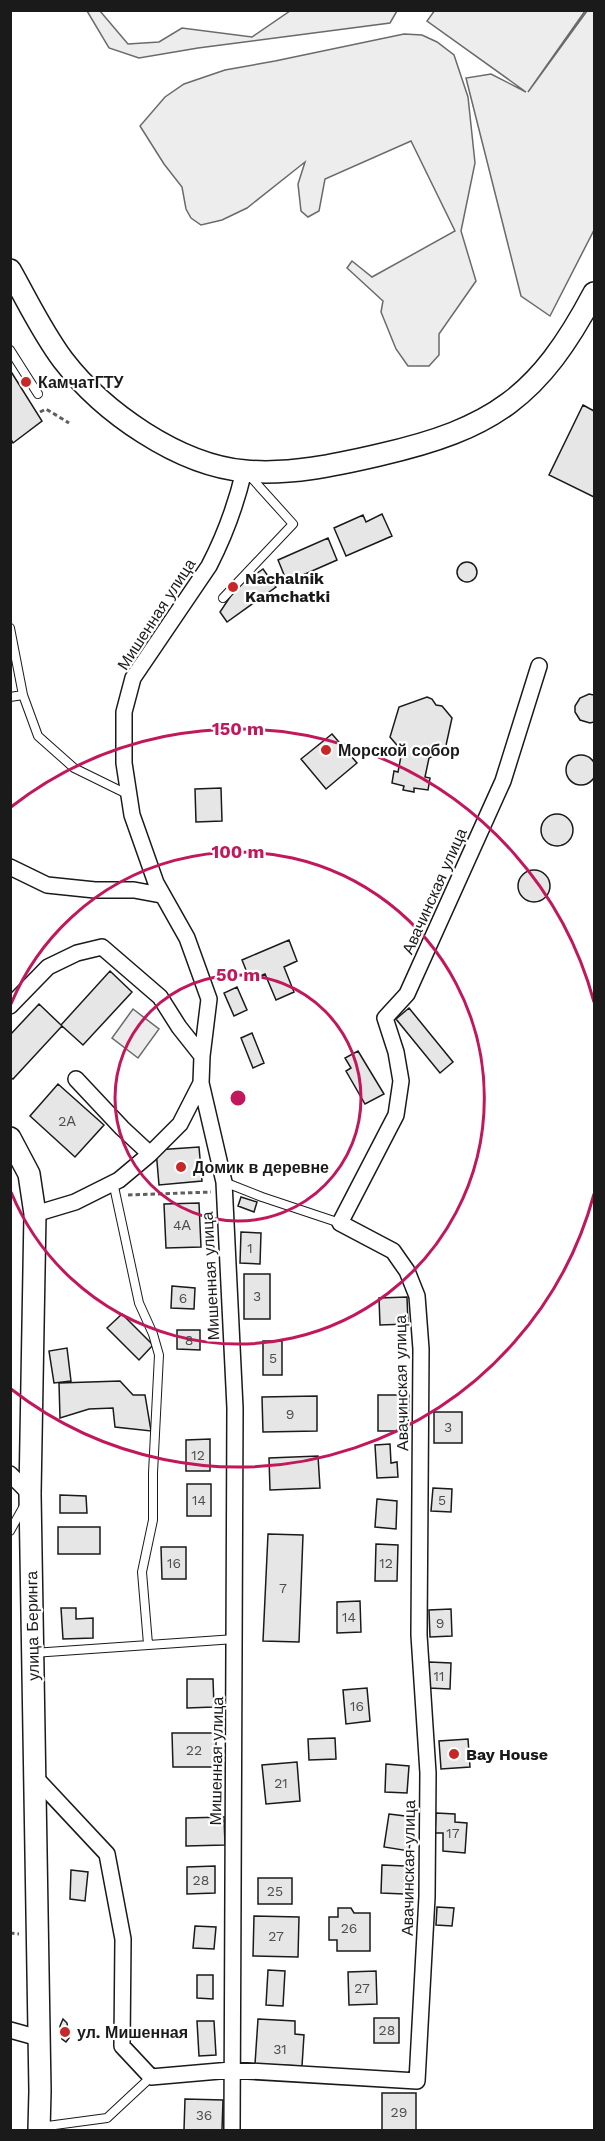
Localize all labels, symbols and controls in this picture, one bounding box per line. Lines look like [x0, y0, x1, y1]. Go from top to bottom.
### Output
place label: КамчатГТУ [38, 373, 125, 392]
marker: КамчатГТУ [19, 375, 33, 389]
street label: Мишенная улица [113, 555, 199, 673]
place label: Nachalnik Kamchatki [245, 569, 330, 606]
marker: Nachalnik Kamchatki [226, 580, 240, 594]
text: 150 m [212, 718, 264, 739]
place label: Морской собор [338, 741, 460, 760]
marker: Морской собор [319, 743, 333, 757]
street label: Авачинская улица [398, 825, 471, 957]
text: 100 m [211, 841, 265, 862]
text: 50 m [216, 964, 260, 985]
centre of rings [228, 1088, 248, 1108]
house number: 2А [58, 1113, 76, 1129]
place label: Домик в деревне [193, 1158, 329, 1177]
marker: Домик в деревне [174, 1160, 188, 1174]
street label: Мишенная улица [198, 1211, 223, 1341]
house number: 4А [173, 1217, 192, 1233]
house number: 1 [247, 1240, 253, 1256]
house number: 3 [253, 1288, 261, 1304]
house number: 6 [179, 1290, 187, 1306]
street label: Авачинская улица [391, 1315, 412, 1451]
house number: 8 [185, 1332, 193, 1348]
house number: 5 [269, 1350, 277, 1366]
house number: 9 [286, 1406, 294, 1422]
house number: 3 [444, 1419, 452, 1435]
house number: 12 [191, 1447, 205, 1463]
house number: 14 [192, 1492, 206, 1508]
house number: 5 [438, 1492, 446, 1508]
house number: 16 [167, 1555, 181, 1571]
house number: 12 [379, 1555, 393, 1571]
street label: улица Беринга [22, 1571, 43, 1681]
house number: 7 [279, 1580, 287, 1596]
house number: 14 [342, 1609, 356, 1625]
house number: 9 [436, 1615, 444, 1631]
house number: 11 [434, 1668, 444, 1684]
street label: Мишенная улица [206, 1696, 227, 1826]
house number: 16 [350, 1698, 364, 1714]
house number: 22 [186, 1742, 202, 1758]
place label: Bay House [466, 1745, 548, 1764]
marker: Bay House [447, 1747, 461, 1761]
house number: 21 [274, 1775, 288, 1791]
street label: Авачинская улица [398, 1800, 419, 1936]
house number: 17 [446, 1825, 460, 1841]
house number: 28 [193, 1872, 209, 1888]
house number: 25 [267, 1883, 283, 1899]
house number: 26 [341, 1920, 357, 1936]
house number: 27 [268, 1928, 284, 1944]
house number: 27 [354, 1980, 370, 1996]
house number: 28 [379, 2022, 395, 2038]
place label: ул. Мишенная [77, 2023, 188, 2042]
marker: ул. Мишенная [58, 2025, 72, 2039]
house number: 31 [273, 2041, 287, 2057]
house number: 29 [391, 2104, 407, 2120]
house number: 36 [196, 2107, 212, 2123]

